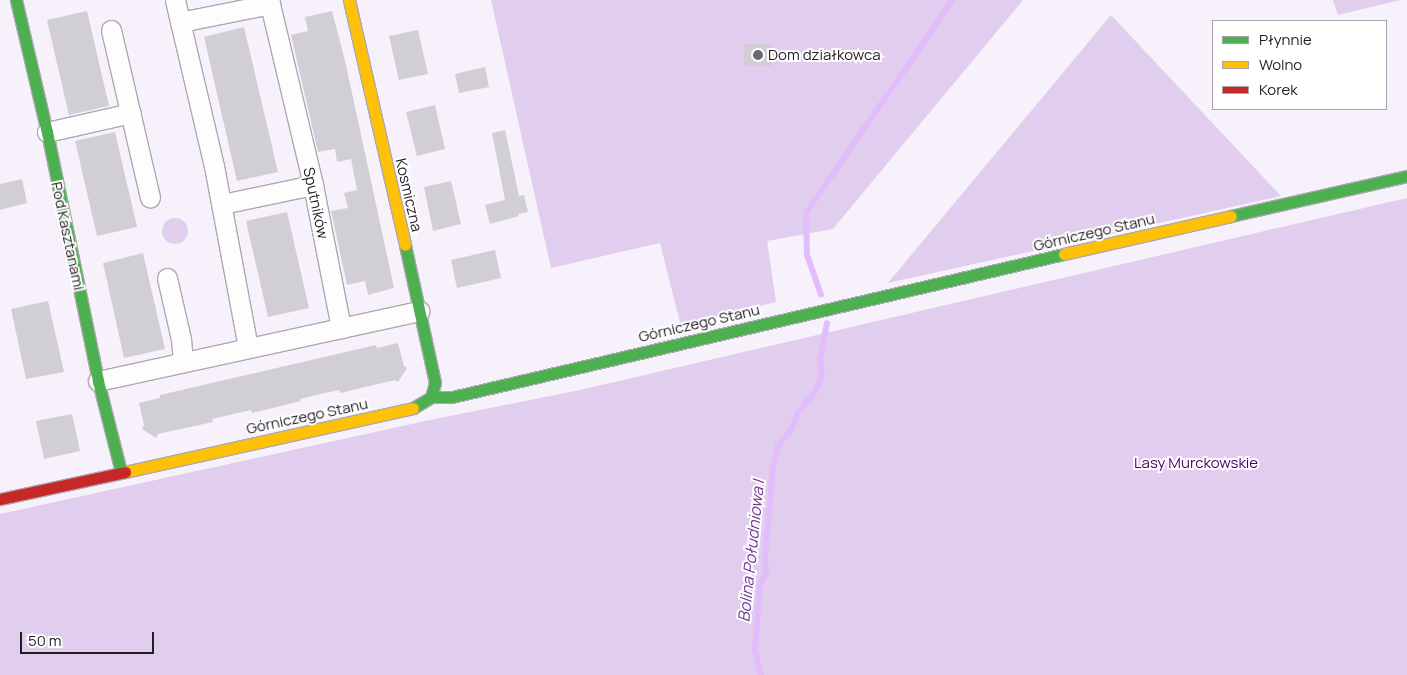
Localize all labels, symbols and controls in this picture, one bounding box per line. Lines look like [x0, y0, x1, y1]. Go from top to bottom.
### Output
legend [1212, 20, 1387, 110]
text: Płynnie [1259, 29, 1312, 50]
place label: Dom działkowca [768, 46, 881, 64]
marker: Dom działkowca [752, 49, 764, 61]
text: Wolno [1259, 54, 1302, 75]
text: Korek [1259, 79, 1298, 100]
street label: Kosmiczna [392, 157, 426, 233]
street label: Sputników [300, 166, 332, 240]
street label: Pod Kasztanami [48, 180, 88, 292]
street label: Górniczego Stanu [1032, 209, 1156, 255]
street label: Górniczego Stanu [637, 300, 761, 346]
street label: Górniczego Stanu [245, 394, 369, 438]
park label: Lasy Murckowskie [1134, 454, 1258, 472]
water label: Bolina Południowa I [734, 479, 768, 623]
scale bar [22, 622, 156, 654]
text: 50 m [28, 630, 62, 651]

